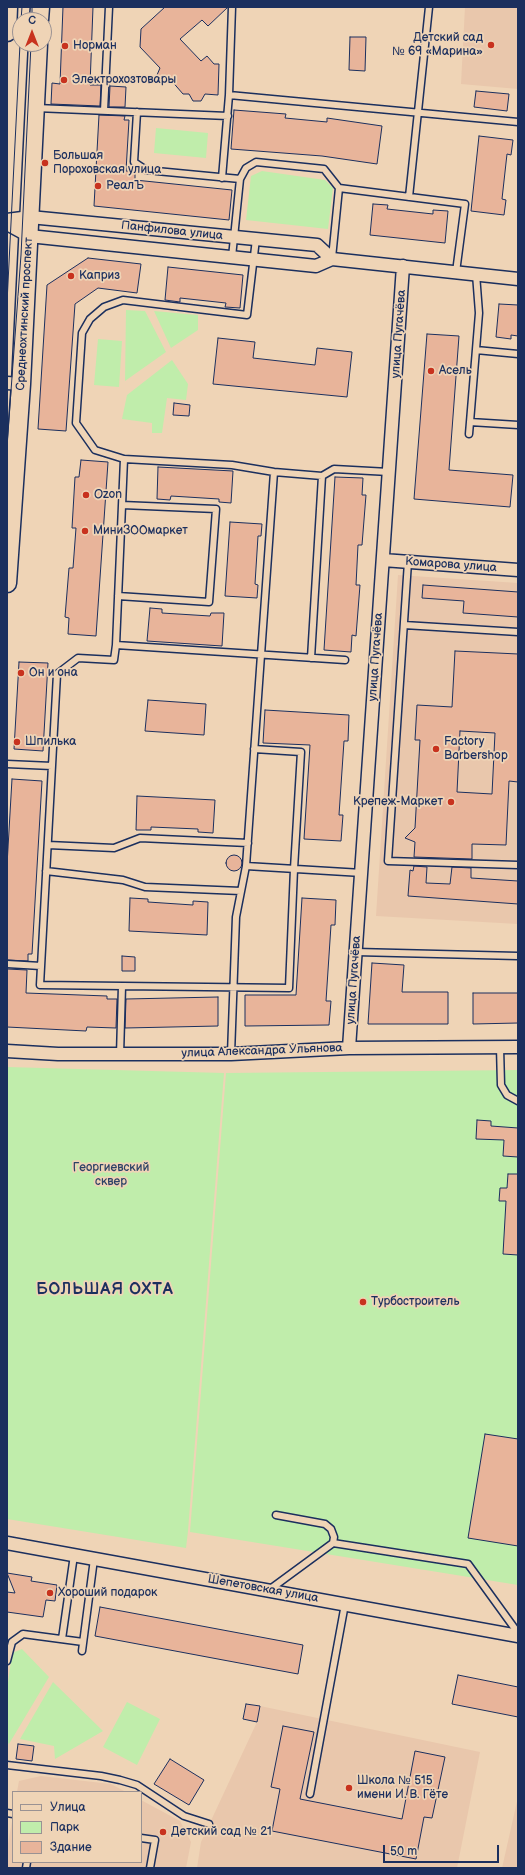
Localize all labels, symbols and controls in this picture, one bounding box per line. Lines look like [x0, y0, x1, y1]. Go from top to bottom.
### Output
north arrow [12, 12, 52, 52]
text: С [28, 14, 36, 27]
place label: Детский сад № 69 «Марина» [392, 31, 483, 59]
place label: Норман [73, 39, 117, 53]
marker: Детский сад № 69 «Марина» [486, 40, 496, 50]
marker: Норман [60, 41, 70, 51]
place label: Электрохозтовары [72, 73, 176, 87]
marker: Электрохозтовары [59, 75, 69, 85]
place label: Большая Пороховская улица [53, 149, 161, 177]
marker: Большая Пороховская улица [40, 158, 50, 168]
place label: РеалЪ [106, 179, 144, 193]
marker: РеалЪ [93, 181, 103, 191]
street label: Панфилова улица [120, 218, 224, 244]
street label: Среднеохтинский проспект [14, 237, 36, 391]
place label: Каприз [79, 269, 120, 283]
marker: Каприз [66, 271, 76, 281]
street label: улица Пугачёва [389, 289, 409, 379]
place label: Асель [439, 364, 472, 378]
marker: Асель [426, 366, 436, 376]
place label: Ozon [94, 488, 122, 502]
marker: Ozon [81, 490, 91, 500]
place label: МиниЗООмаркет [93, 524, 188, 538]
marker: МиниЗООмаркет [80, 526, 90, 536]
street label: Комарова улица [405, 555, 497, 575]
street label: улица Пугачёва [366, 612, 386, 702]
place label: Он и она [29, 666, 78, 680]
marker: Он и она [16, 668, 26, 678]
place label: Шпилька [25, 735, 76, 749]
place label: Factory Barbershop [444, 735, 508, 763]
marker: Шпилька [12, 737, 22, 747]
marker: Factory Barbershop [431, 744, 441, 754]
place label: Крепеж-Маркет [353, 795, 443, 809]
marker: Крепеж-Маркет [446, 797, 456, 807]
street label: улица Пугачёва [344, 935, 364, 1025]
street label: улица Александра Ульянова [181, 1041, 343, 1061]
park label: Георгиевский сквер [73, 1161, 149, 1189]
district label: БОЛЬШАЯ ОХТА [36, 1280, 174, 1300]
place label: Турбостроитель [371, 1295, 459, 1309]
marker: Турбостроитель [358, 1297, 368, 1307]
street label: Шепетовская улица [207, 1572, 319, 1606]
place label: Хороший подарок [58, 1586, 157, 1600]
marker: Хороший подарок [45, 1588, 55, 1598]
place label: Школа № 515 имени И. В. Гёте [357, 1774, 448, 1802]
marker: Школа № 515 имени И. В. Гёте [344, 1783, 354, 1793]
legend [12, 1791, 142, 1863]
text: Улица [50, 1800, 86, 1815]
text: Парк [50, 1820, 79, 1835]
place label: Детский сад № 21 [171, 1825, 272, 1839]
marker: Детский сад № 21 [158, 1827, 168, 1837]
scale bar [385, 1837, 501, 1863]
text: Здание [50, 1840, 92, 1855]
text: 50 m [390, 1844, 417, 1859]

